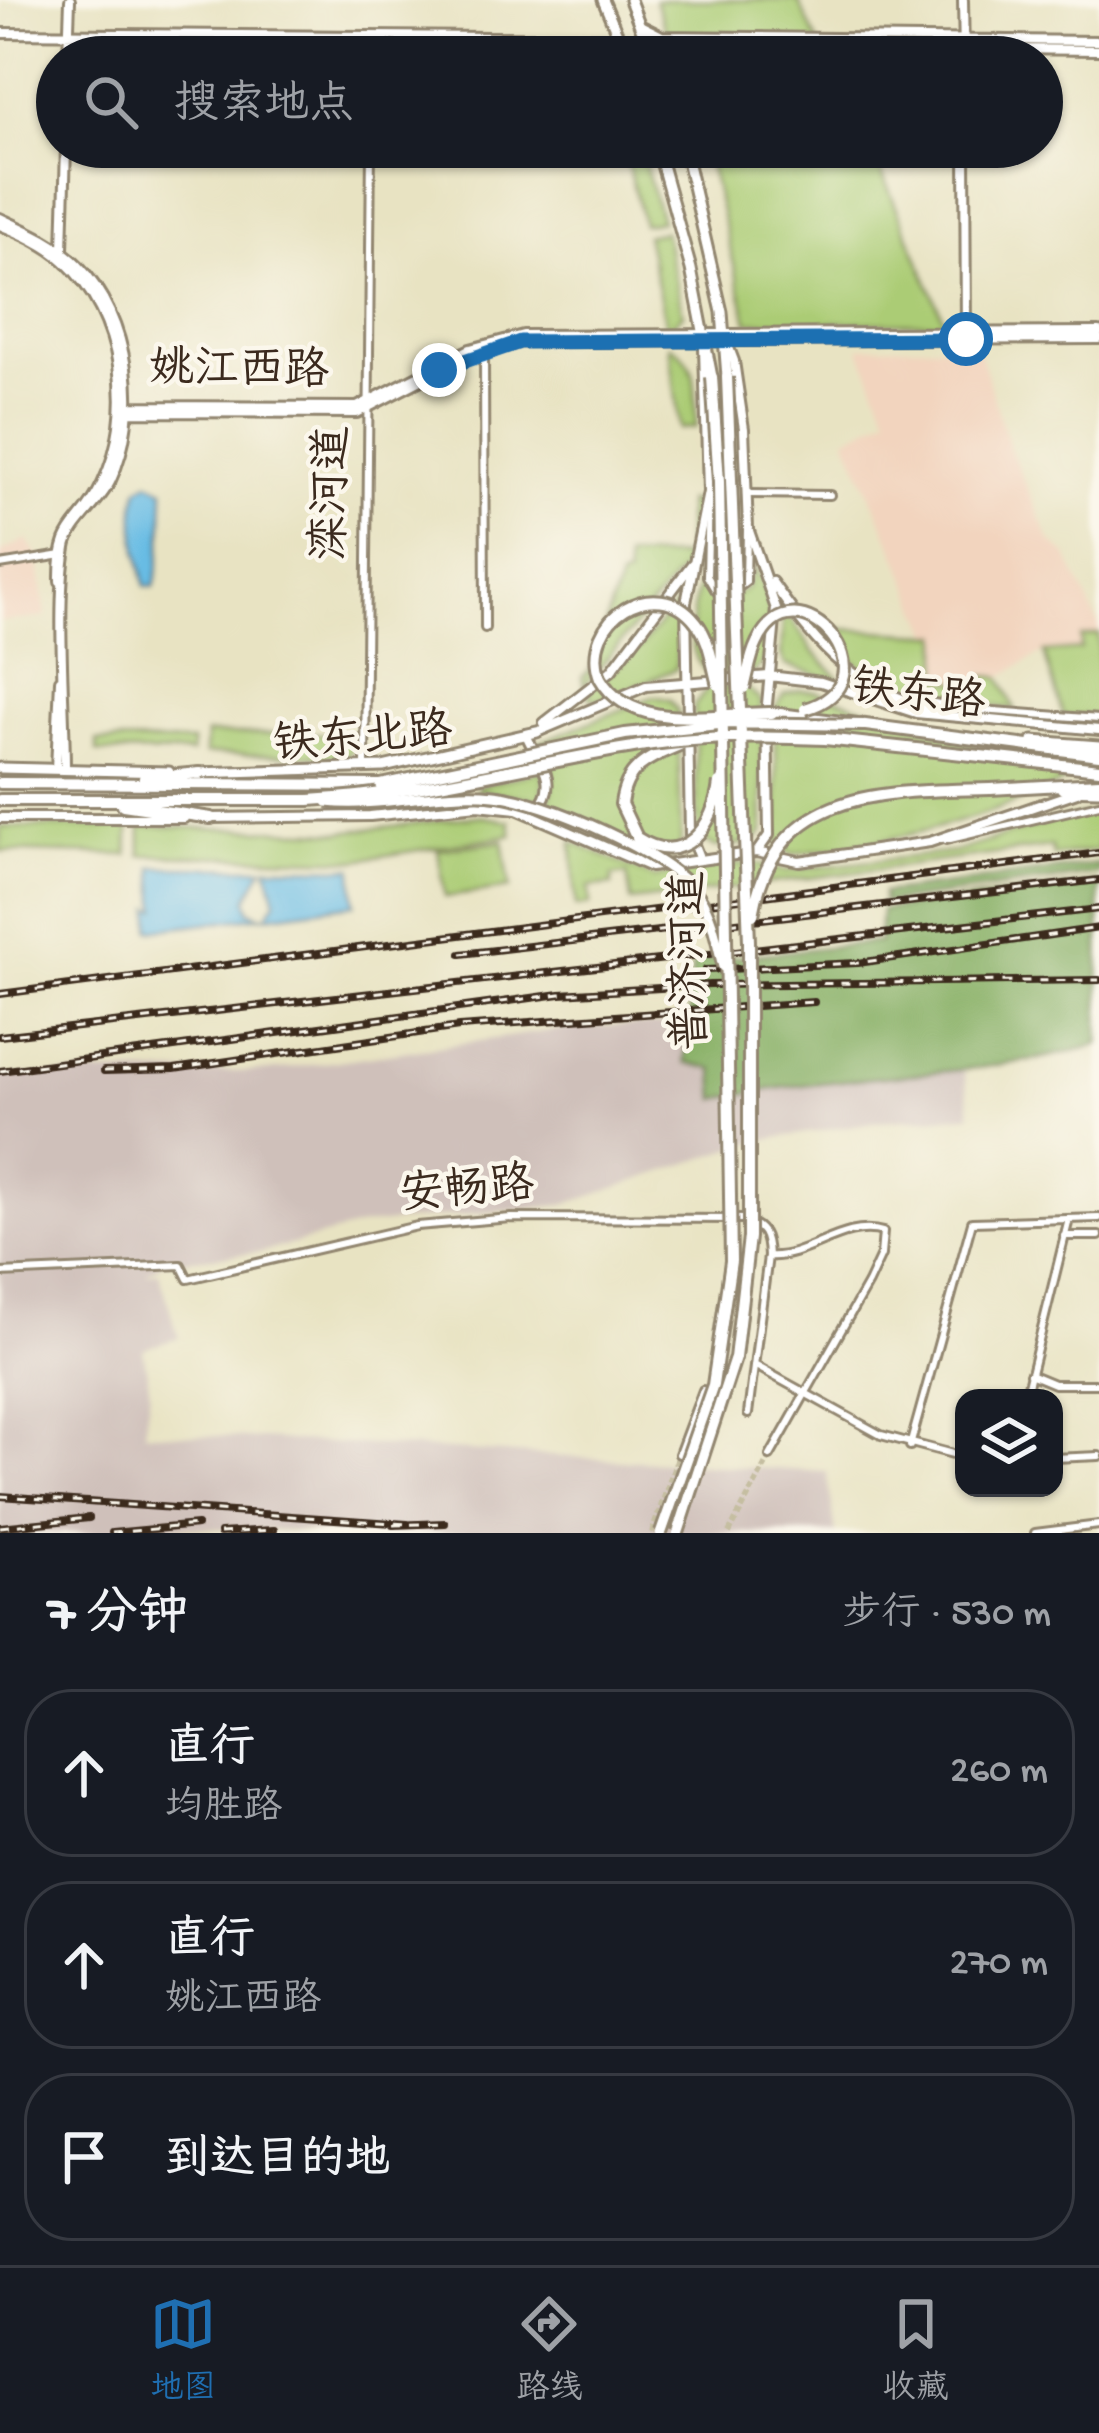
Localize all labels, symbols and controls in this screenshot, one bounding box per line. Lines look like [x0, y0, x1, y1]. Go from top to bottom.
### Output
search box [36, 36, 1063, 168]
icon: search [78, 69, 144, 135]
text: 搜索地点 [174, 81, 354, 134]
route start [939, 312, 993, 366]
street label: 姚江西路 [149, 342, 330, 401]
route end [412, 343, 466, 397]
street label: 滦河道 [304, 425, 363, 561]
street label: 铁东路 [848, 660, 989, 733]
street label: 铁东北路 [271, 704, 455, 775]
street label: 普济河道 [662, 871, 721, 1052]
street label: 安畅路 [397, 1158, 537, 1225]
map controls [955, 1389, 1063, 1497]
button: layers [955, 1389, 1063, 1497]
text: 7 分钟 [48, 1588, 189, 1648]
text: 步行 · 530 m [842, 1593, 1051, 1639]
text: 直行 [165, 1724, 255, 1777]
icon: ahead [51, 1740, 117, 1806]
text: 260 m [950, 1750, 1048, 1796]
text: 均胜路 [165, 1787, 282, 1833]
text: 直行 [165, 1916, 255, 1969]
icon: ahead [51, 1932, 117, 1998]
text: 270 m [950, 1942, 1048, 1988]
text: 姚江西路 [165, 1979, 321, 2025]
icon: arrive [51, 2124, 117, 2190]
text: 到达目的地 [165, 2136, 390, 2189]
tab: 地图 [150, 2291, 216, 2410]
tab: 路线 [516, 2291, 582, 2410]
tab: 收藏 [883, 2291, 949, 2410]

